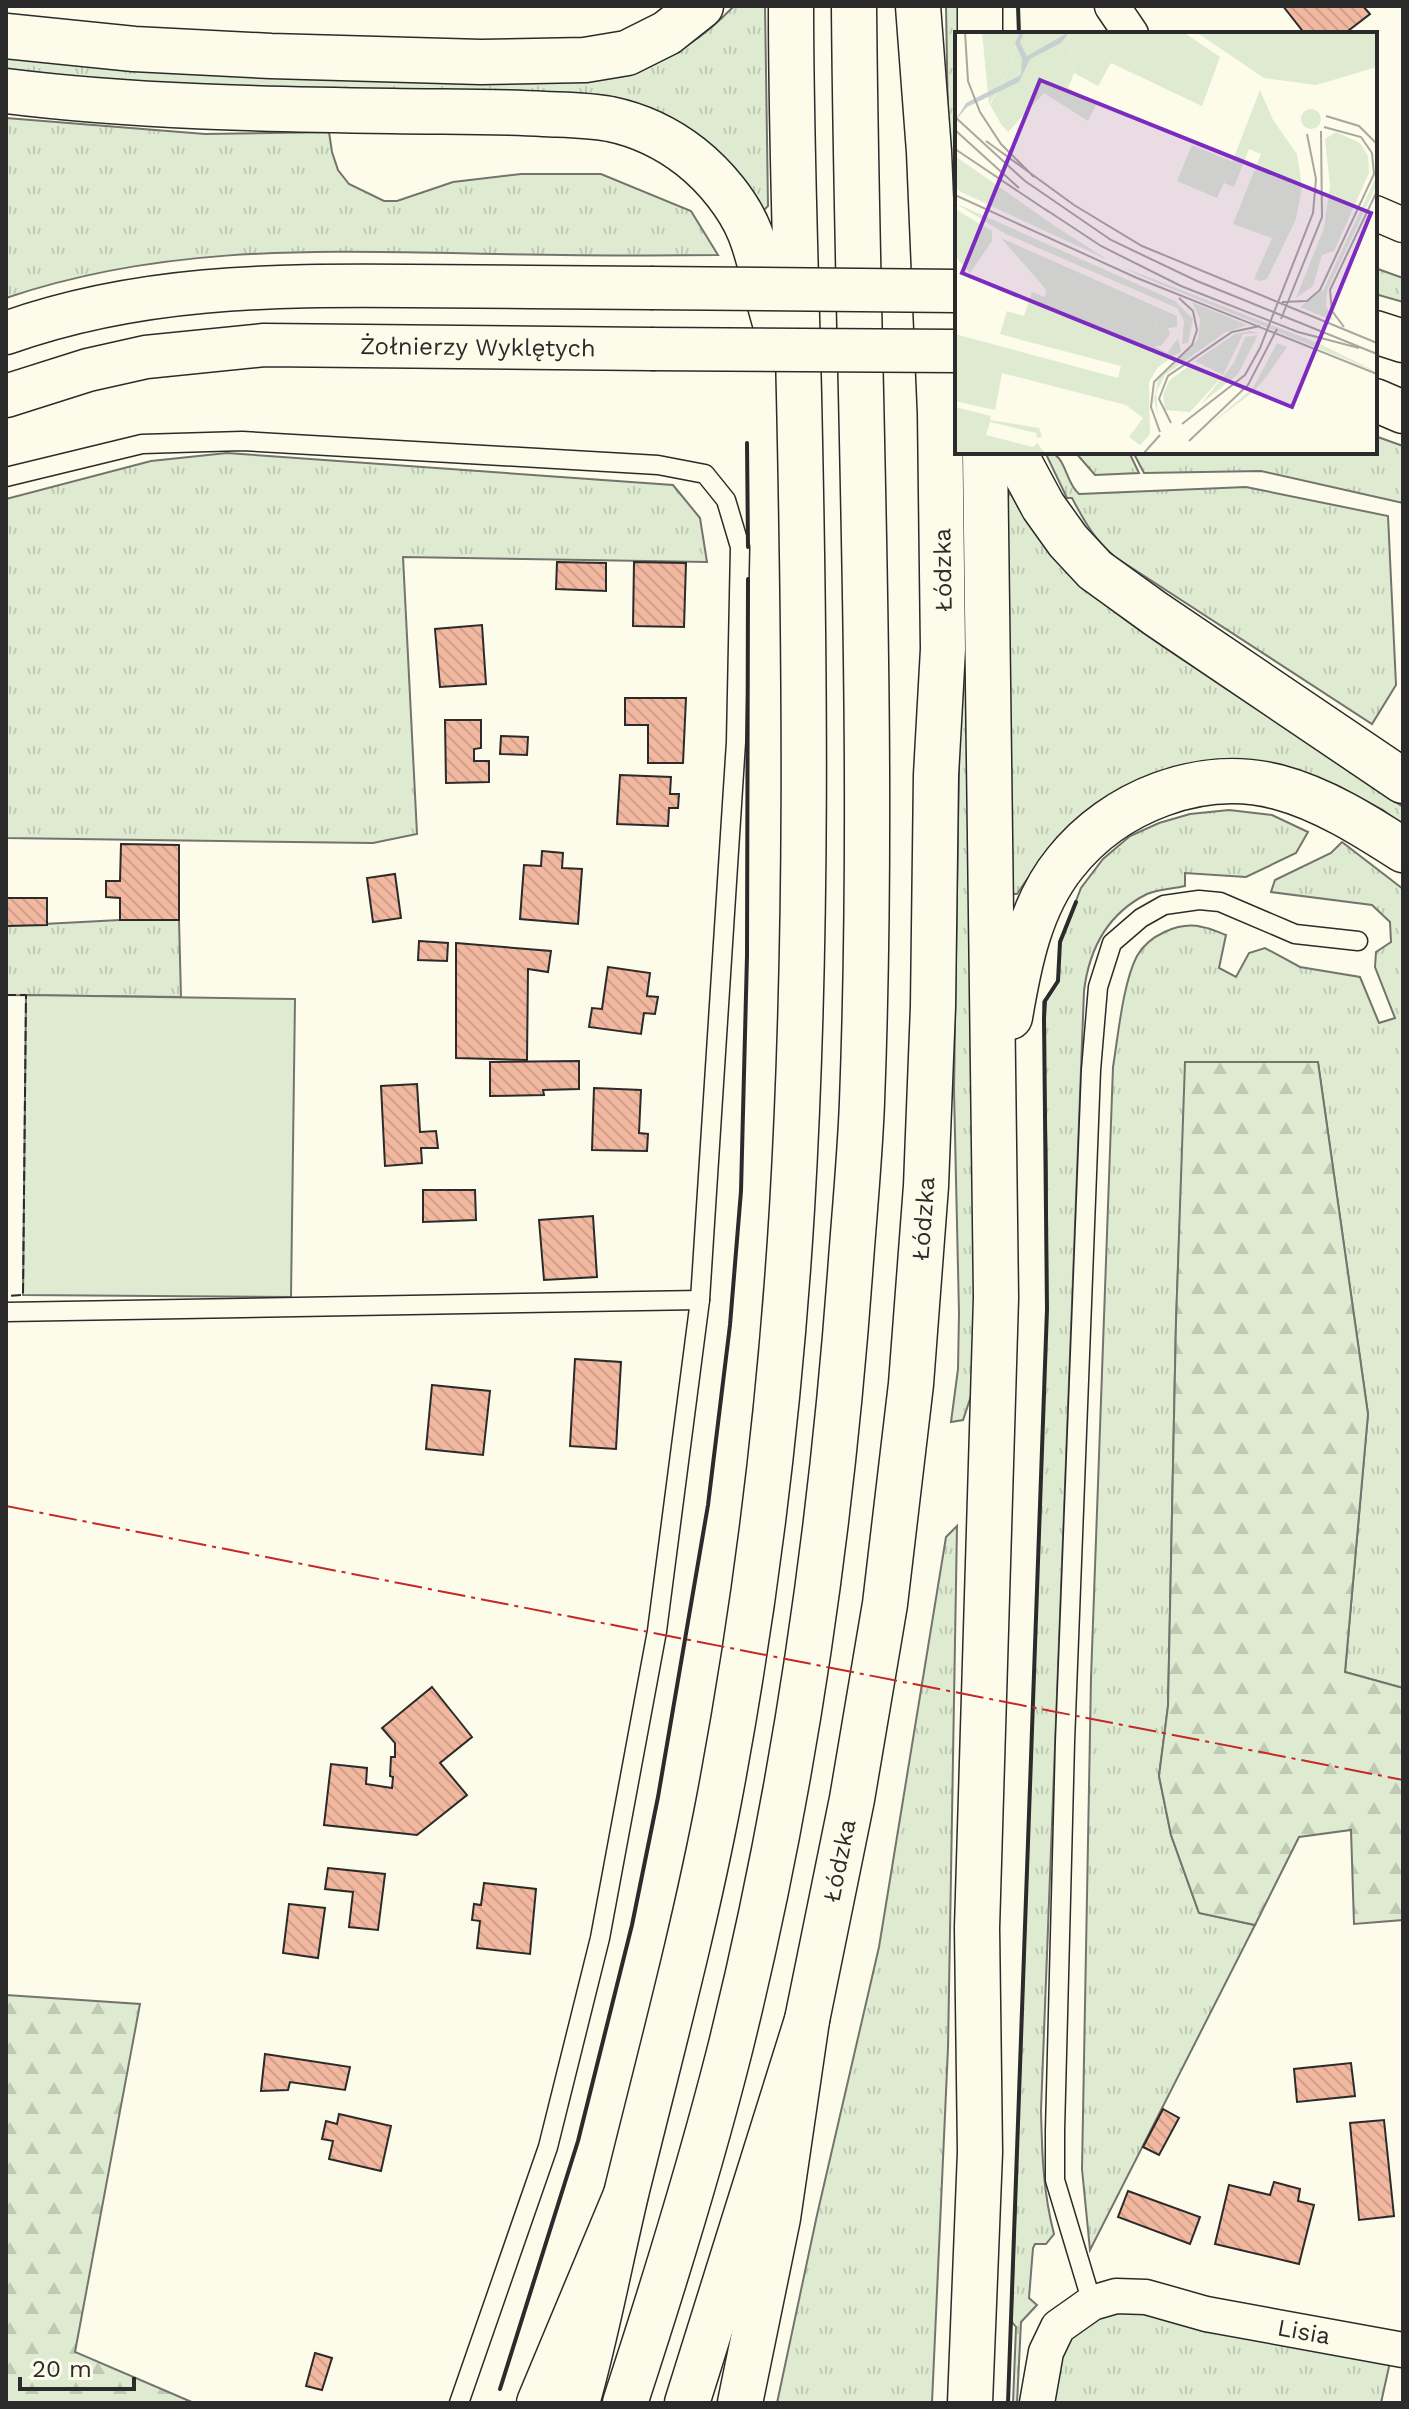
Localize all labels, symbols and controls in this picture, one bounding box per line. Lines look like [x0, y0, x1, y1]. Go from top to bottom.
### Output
inset map [955, 32, 1377, 454]
street label: Żołnierzy Wyklętych [360, 332, 596, 362]
street label: Łódzka [928, 528, 958, 612]
street label: Łódzka [906, 1176, 940, 1262]
street label: Łódzka [817, 1817, 862, 1905]
street label: Lisia [1275, 2313, 1333, 2350]
scale bar [20, 2341, 134, 2391]
text: 20 m [32, 2355, 92, 2383]

